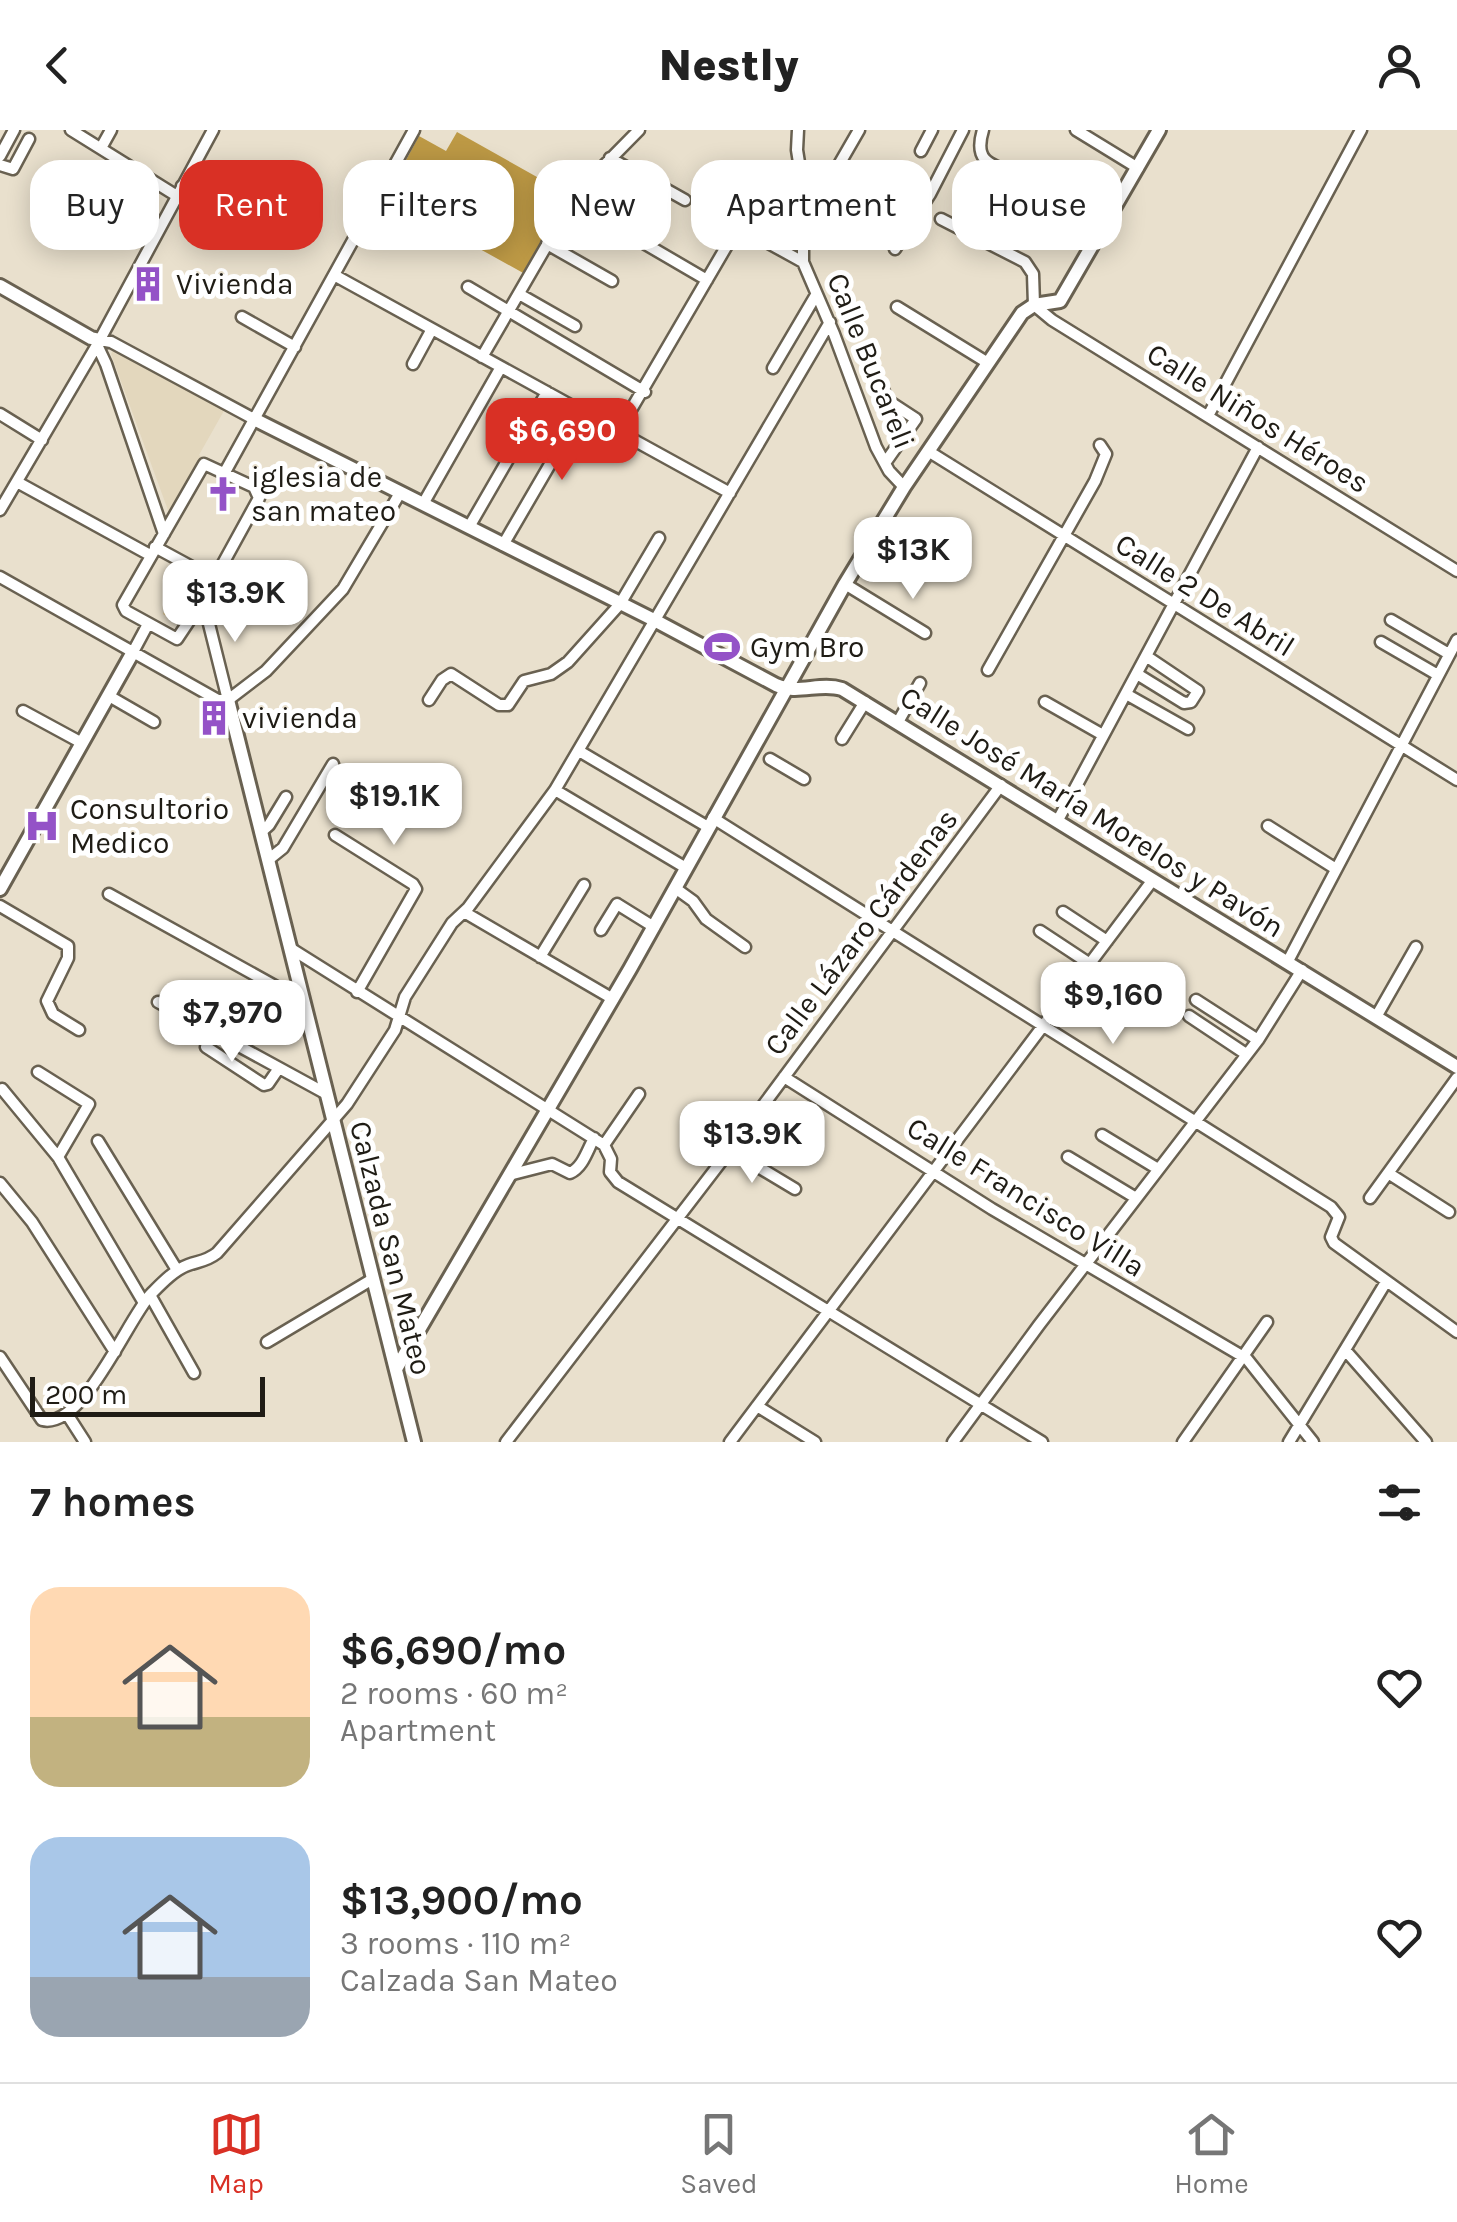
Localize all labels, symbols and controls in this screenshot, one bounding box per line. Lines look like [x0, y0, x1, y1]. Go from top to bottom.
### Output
icon: back [30, 38, 85, 93]
icon: person [1372, 38, 1427, 93]
text: Nestly [658, 39, 799, 91]
chip: Buy [30, 160, 159, 250]
chip: Rent [179, 160, 323, 250]
chip: Filters [343, 160, 514, 250]
chip: New [534, 160, 671, 250]
chip: Apartment [691, 160, 932, 250]
chip: House [952, 160, 1122, 250]
building icon: Vivienda [129, 265, 167, 303]
place label: Vivienda [176, 266, 294, 302]
street label: Calle Bucareli [819, 268, 923, 454]
street label: Calle Niños Héroes [1140, 335, 1376, 501]
pin: $6,690 [481, 398, 643, 483]
text: $6,690 [508, 412, 616, 449]
place label: iglesia de san mateo [251, 459, 396, 529]
church icon: iglesia de san mateo [204, 475, 242, 513]
pin: $13K [854, 517, 972, 602]
street label: Calle 2 De Abril [1109, 526, 1301, 664]
text: $13K [876, 531, 950, 568]
pin: $13.9K [154, 560, 316, 645]
text: $13.9K [185, 574, 285, 611]
sports icon: Gym Bro [703, 628, 741, 666]
place label: Gym Bro [750, 629, 864, 665]
street label: Calle José María Morelos y Pavón [893, 679, 1291, 945]
building icon: vivienda [195, 699, 233, 737]
place label: vivienda [242, 700, 358, 736]
pin: $19.1K [313, 763, 475, 848]
text: $19.1K [348, 777, 440, 814]
place label: Consultorio Medico [70, 791, 229, 861]
street label: Calle Lázaro Cárdenas [757, 802, 965, 1062]
hospital icon: Consultorio Medico [23, 807, 61, 845]
pin: $9,160 [1032, 962, 1194, 1047]
text: $9,160 [1063, 976, 1163, 1013]
pin: $7,970 [151, 980, 313, 1065]
text: $7,970 [181, 994, 283, 1031]
pin: $13.9K [671, 1101, 833, 1186]
street label: Calle Francisco Villa [900, 1109, 1152, 1285]
text: $13.9K [702, 1115, 802, 1152]
street label: Calzada San Mateo [342, 1117, 440, 1379]
scale bar [30, 1372, 265, 1416]
text: 200 m [45, 1378, 127, 1411]
icon: filters [1372, 1475, 1427, 1530]
text: 7 homes [30, 1477, 196, 1527]
text: $6,690/mo [340, 1625, 566, 1675]
icon: home [110, 1627, 230, 1747]
icon: heart [1372, 1660, 1427, 1715]
text: 2 rooms · 60 m² [340, 1675, 568, 1712]
text: Apartment [340, 1712, 496, 1749]
text: $13,900/mo [340, 1875, 583, 1925]
icon: home [110, 1877, 230, 1997]
icon: heart [1372, 1910, 1427, 1965]
text: 3 rooms · 110 m² [340, 1925, 571, 1962]
text: Calzada San Mateo [340, 1962, 618, 1999]
tab: Map [208, 2107, 264, 2200]
tab: Saved [680, 2107, 758, 2200]
tab: Home [1174, 2107, 1249, 2200]

